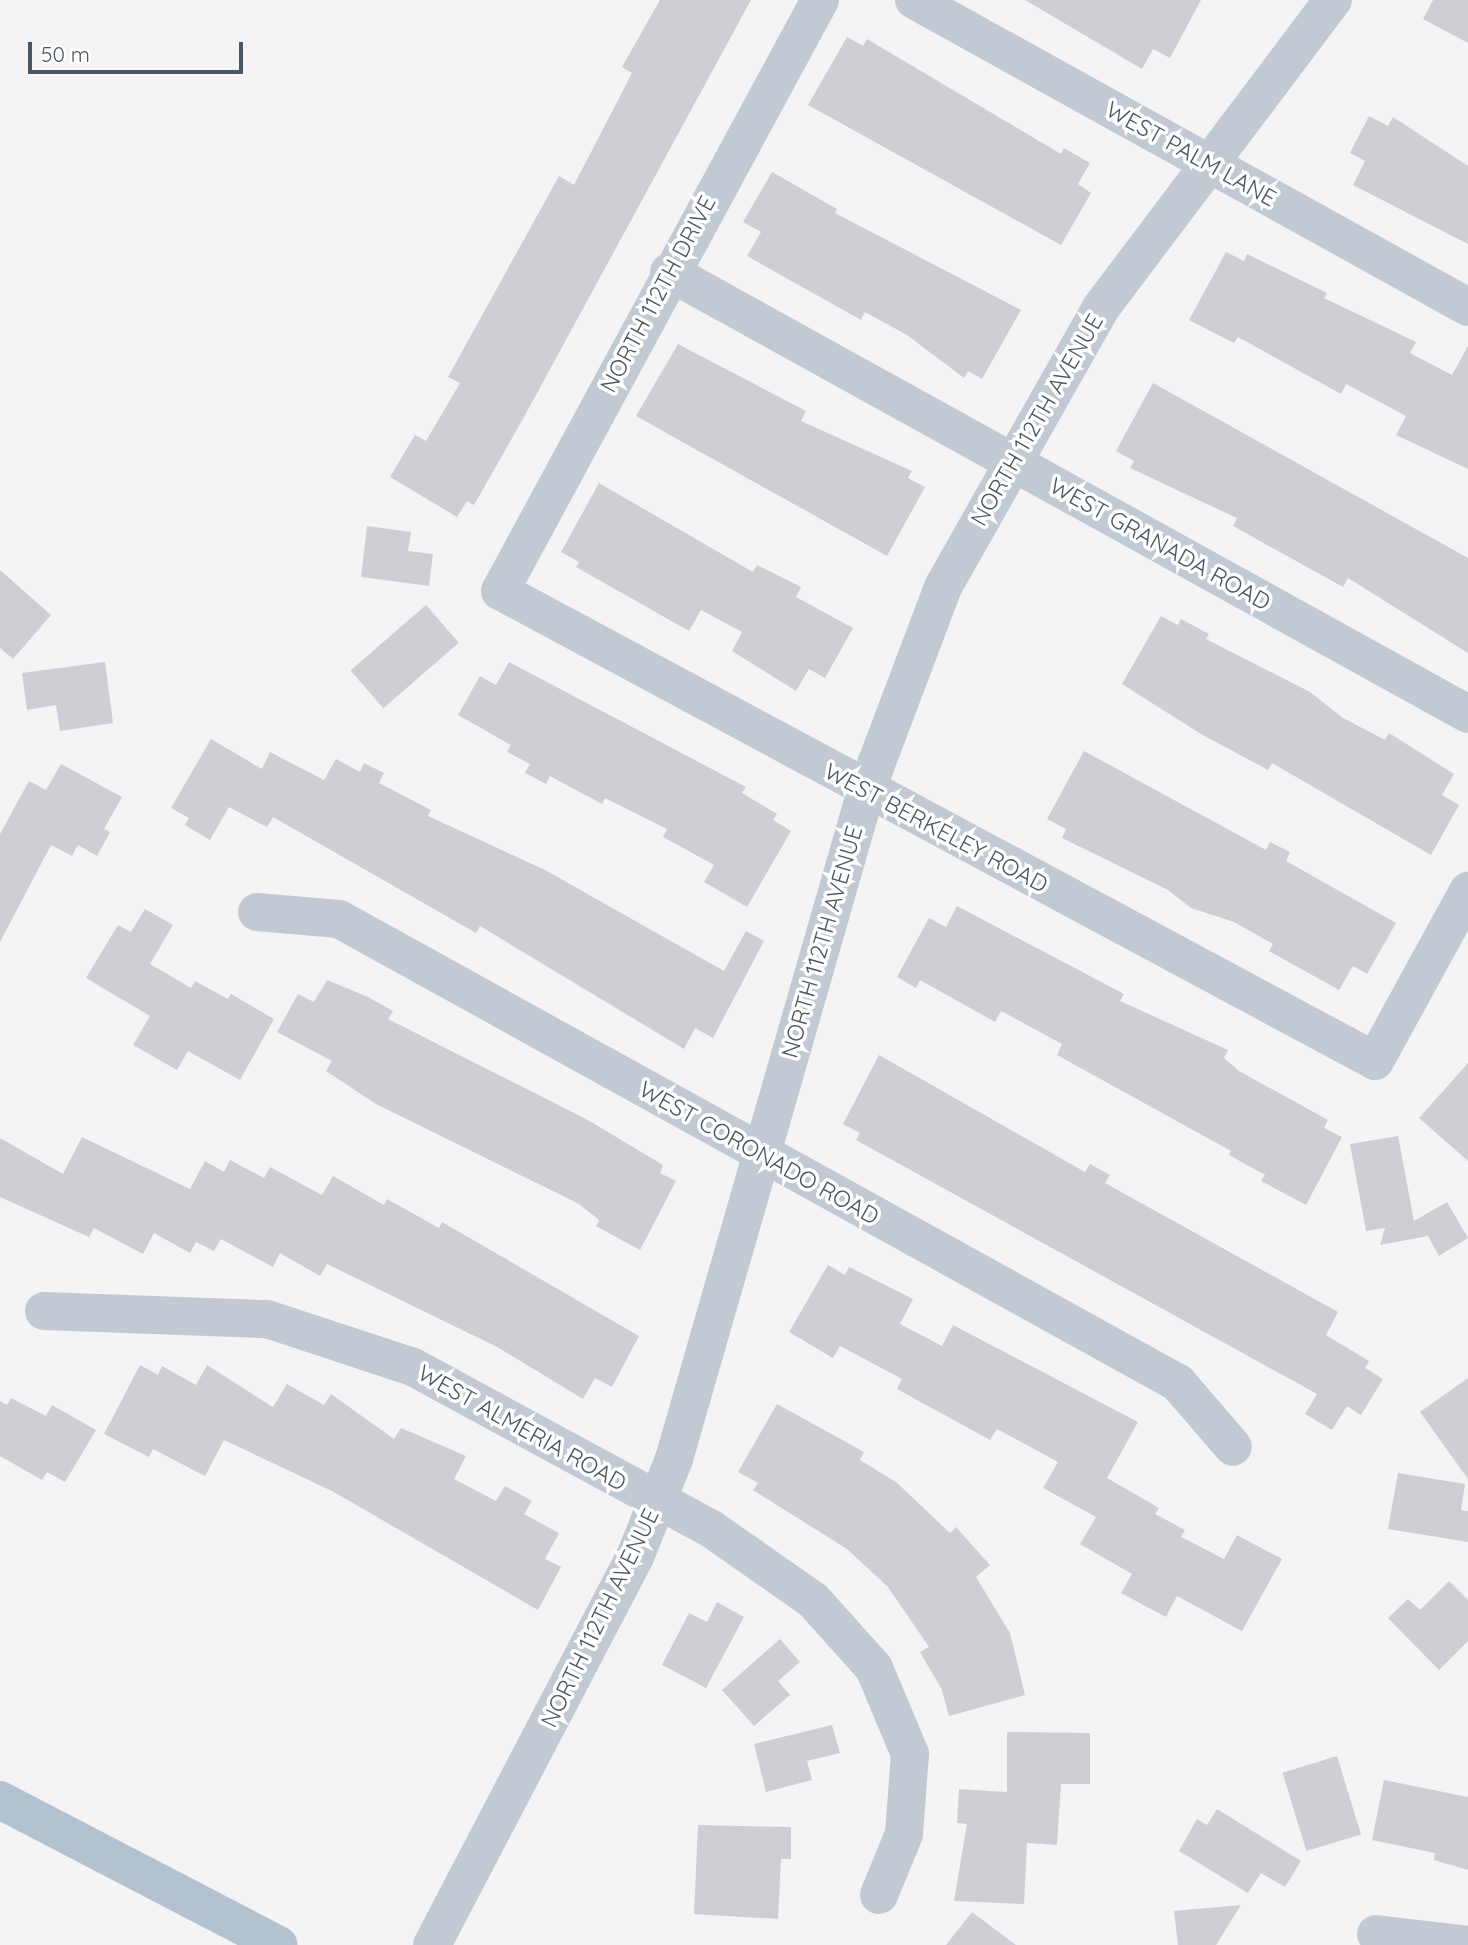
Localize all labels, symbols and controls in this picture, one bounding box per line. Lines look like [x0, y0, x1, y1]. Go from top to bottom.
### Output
scale bar [32, 28, 247, 72]
text: 50 m [41, 41, 90, 67]
street label: WEST PALM LANE [1101, 96, 1281, 212]
street label: NORTH 112TH DRIVE [594, 191, 722, 397]
street label: NORTH 112TH AVENUE [965, 309, 1109, 531]
street label: WEST GRANADA ROAD [1045, 472, 1275, 616]
street label: WEST BERKELEY ROAD [820, 757, 1052, 899]
street label: NORTH 112TH AVENUE [776, 823, 868, 1061]
street label: WEST CORONADO ROAD [634, 1075, 884, 1231]
street label: WEST ALMERIA ROAD [413, 1359, 631, 1497]
street label: NORTH 112TH AVENUE [535, 1504, 665, 1732]

